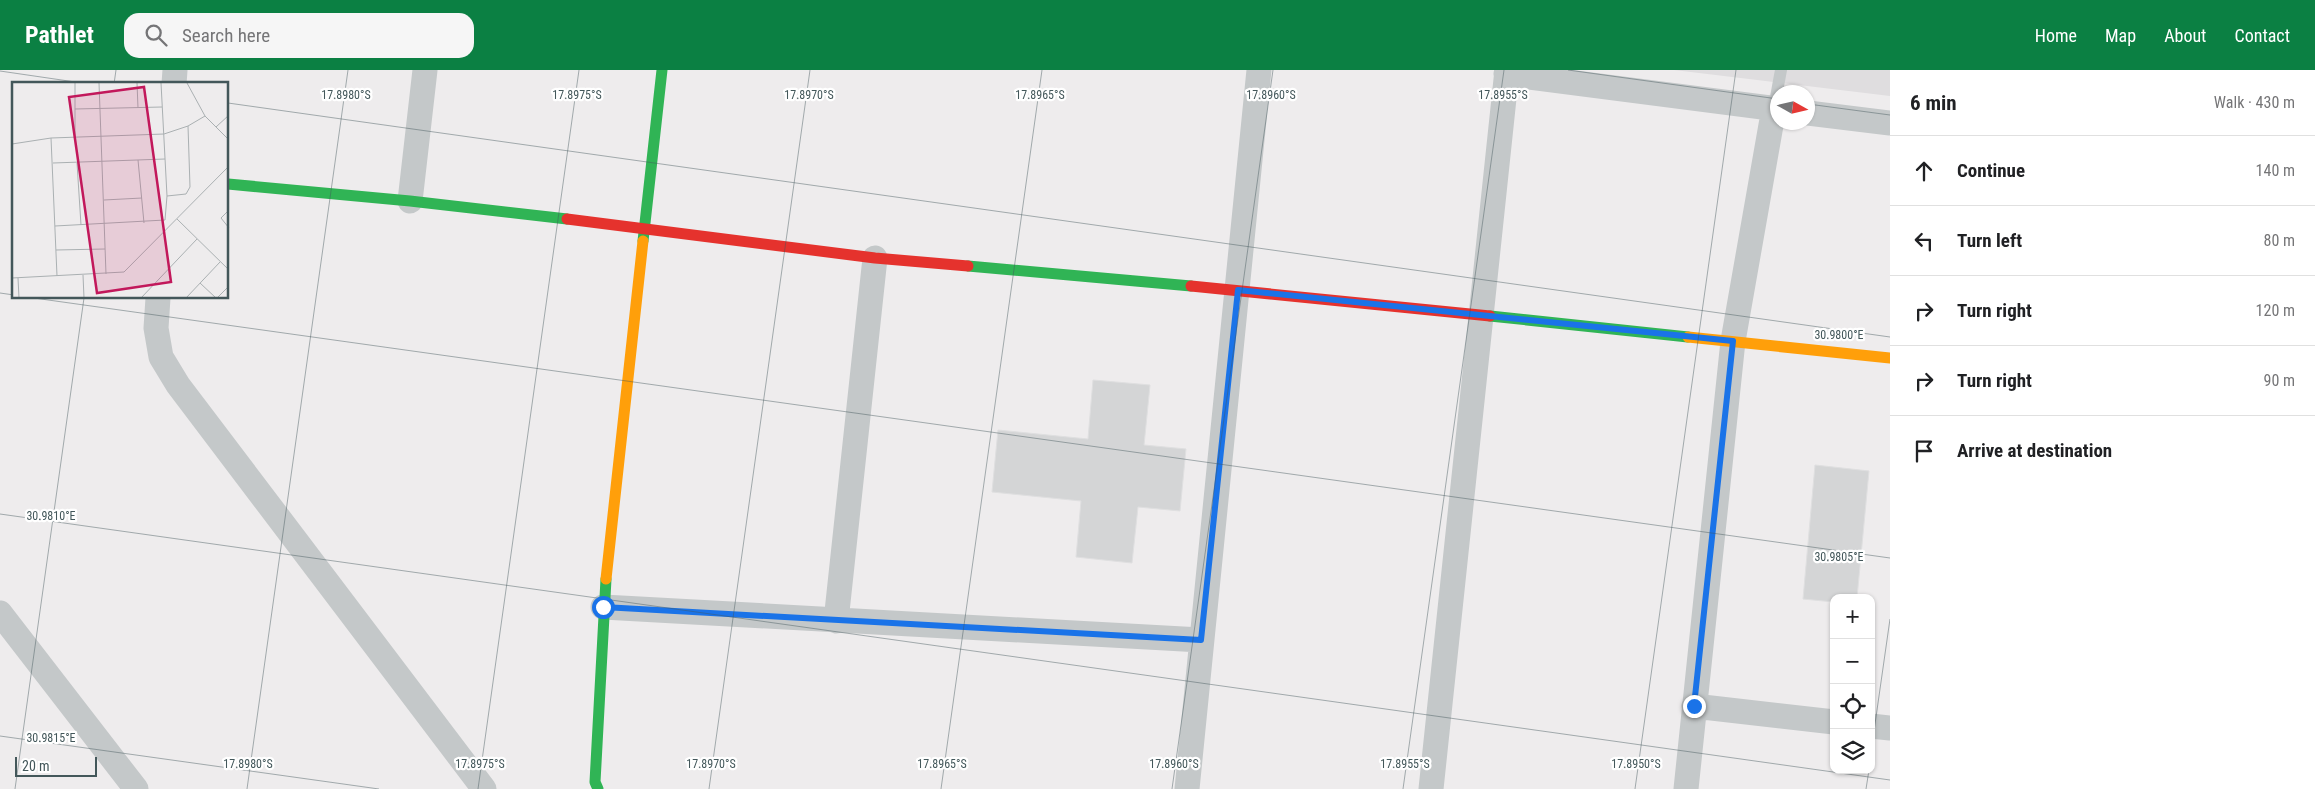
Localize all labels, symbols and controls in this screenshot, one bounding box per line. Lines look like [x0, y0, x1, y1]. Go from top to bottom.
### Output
search box [124, 13, 474, 58]
text: Pathlet [25, 21, 94, 49]
icon: search [142, 21, 170, 49]
text: Search here [182, 24, 270, 47]
text: Home [2035, 25, 2077, 46]
text: Map [2105, 25, 2136, 46]
text: About [2164, 25, 2206, 46]
text: Contact [2234, 25, 2290, 46]
inset map [12, 82, 229, 299]
north arrow [1770, 85, 1815, 130]
text: 17.8980°S [321, 88, 371, 102]
text: 17.8975°S [552, 88, 602, 102]
text: 17.8970°S [784, 88, 834, 102]
text: 17.8965°S [1015, 88, 1065, 102]
text: 17.8960°S [1246, 88, 1296, 102]
text: 17.8955°S [1478, 88, 1528, 102]
text: 6 min [1910, 91, 1957, 115]
text: Walk · 430 m [2214, 93, 2295, 112]
icon: ahead [1910, 157, 1938, 185]
text: Continue [1957, 159, 2025, 182]
text: 140 m [2256, 161, 2295, 180]
icon: left [1910, 227, 1938, 255]
text: Turn left [1957, 229, 2022, 252]
text: 80 m [2263, 231, 2295, 250]
icon: right [1910, 297, 1938, 325]
text: Turn right [1957, 299, 2032, 322]
text: 120 m [2256, 301, 2295, 320]
text: 30.9800°E [1814, 328, 1864, 342]
icon: right [1910, 367, 1938, 395]
text: Turn right [1957, 369, 2032, 392]
text: 90 m [2263, 371, 2295, 390]
icon: arrive [1910, 437, 1938, 465]
text: Arrive at destination [1957, 439, 2112, 462]
text: 30.9810°E [26, 509, 76, 523]
text: 30.9805°E [1814, 550, 1864, 564]
map controls [1830, 594, 1875, 774]
button: + [1830, 594, 1875, 639]
route start [592, 596, 615, 619]
button: − [1830, 639, 1875, 684]
button: locate [1830, 684, 1875, 729]
route end [1683, 695, 1706, 718]
button: layers [1830, 729, 1875, 774]
text: 30.9815°E [26, 731, 76, 745]
scale bar [15, 754, 98, 777]
text: 17.8980°S [223, 757, 273, 771]
text: 17.8975°S [455, 757, 505, 771]
text: 17.8970°S [686, 757, 736, 771]
text: 17.8965°S [917, 757, 967, 771]
text: 17.8960°S [1149, 757, 1199, 771]
text: 17.8955°S [1380, 757, 1430, 771]
text: 17.8950°S [1611, 757, 1661, 771]
text: 20 m [22, 758, 50, 774]

